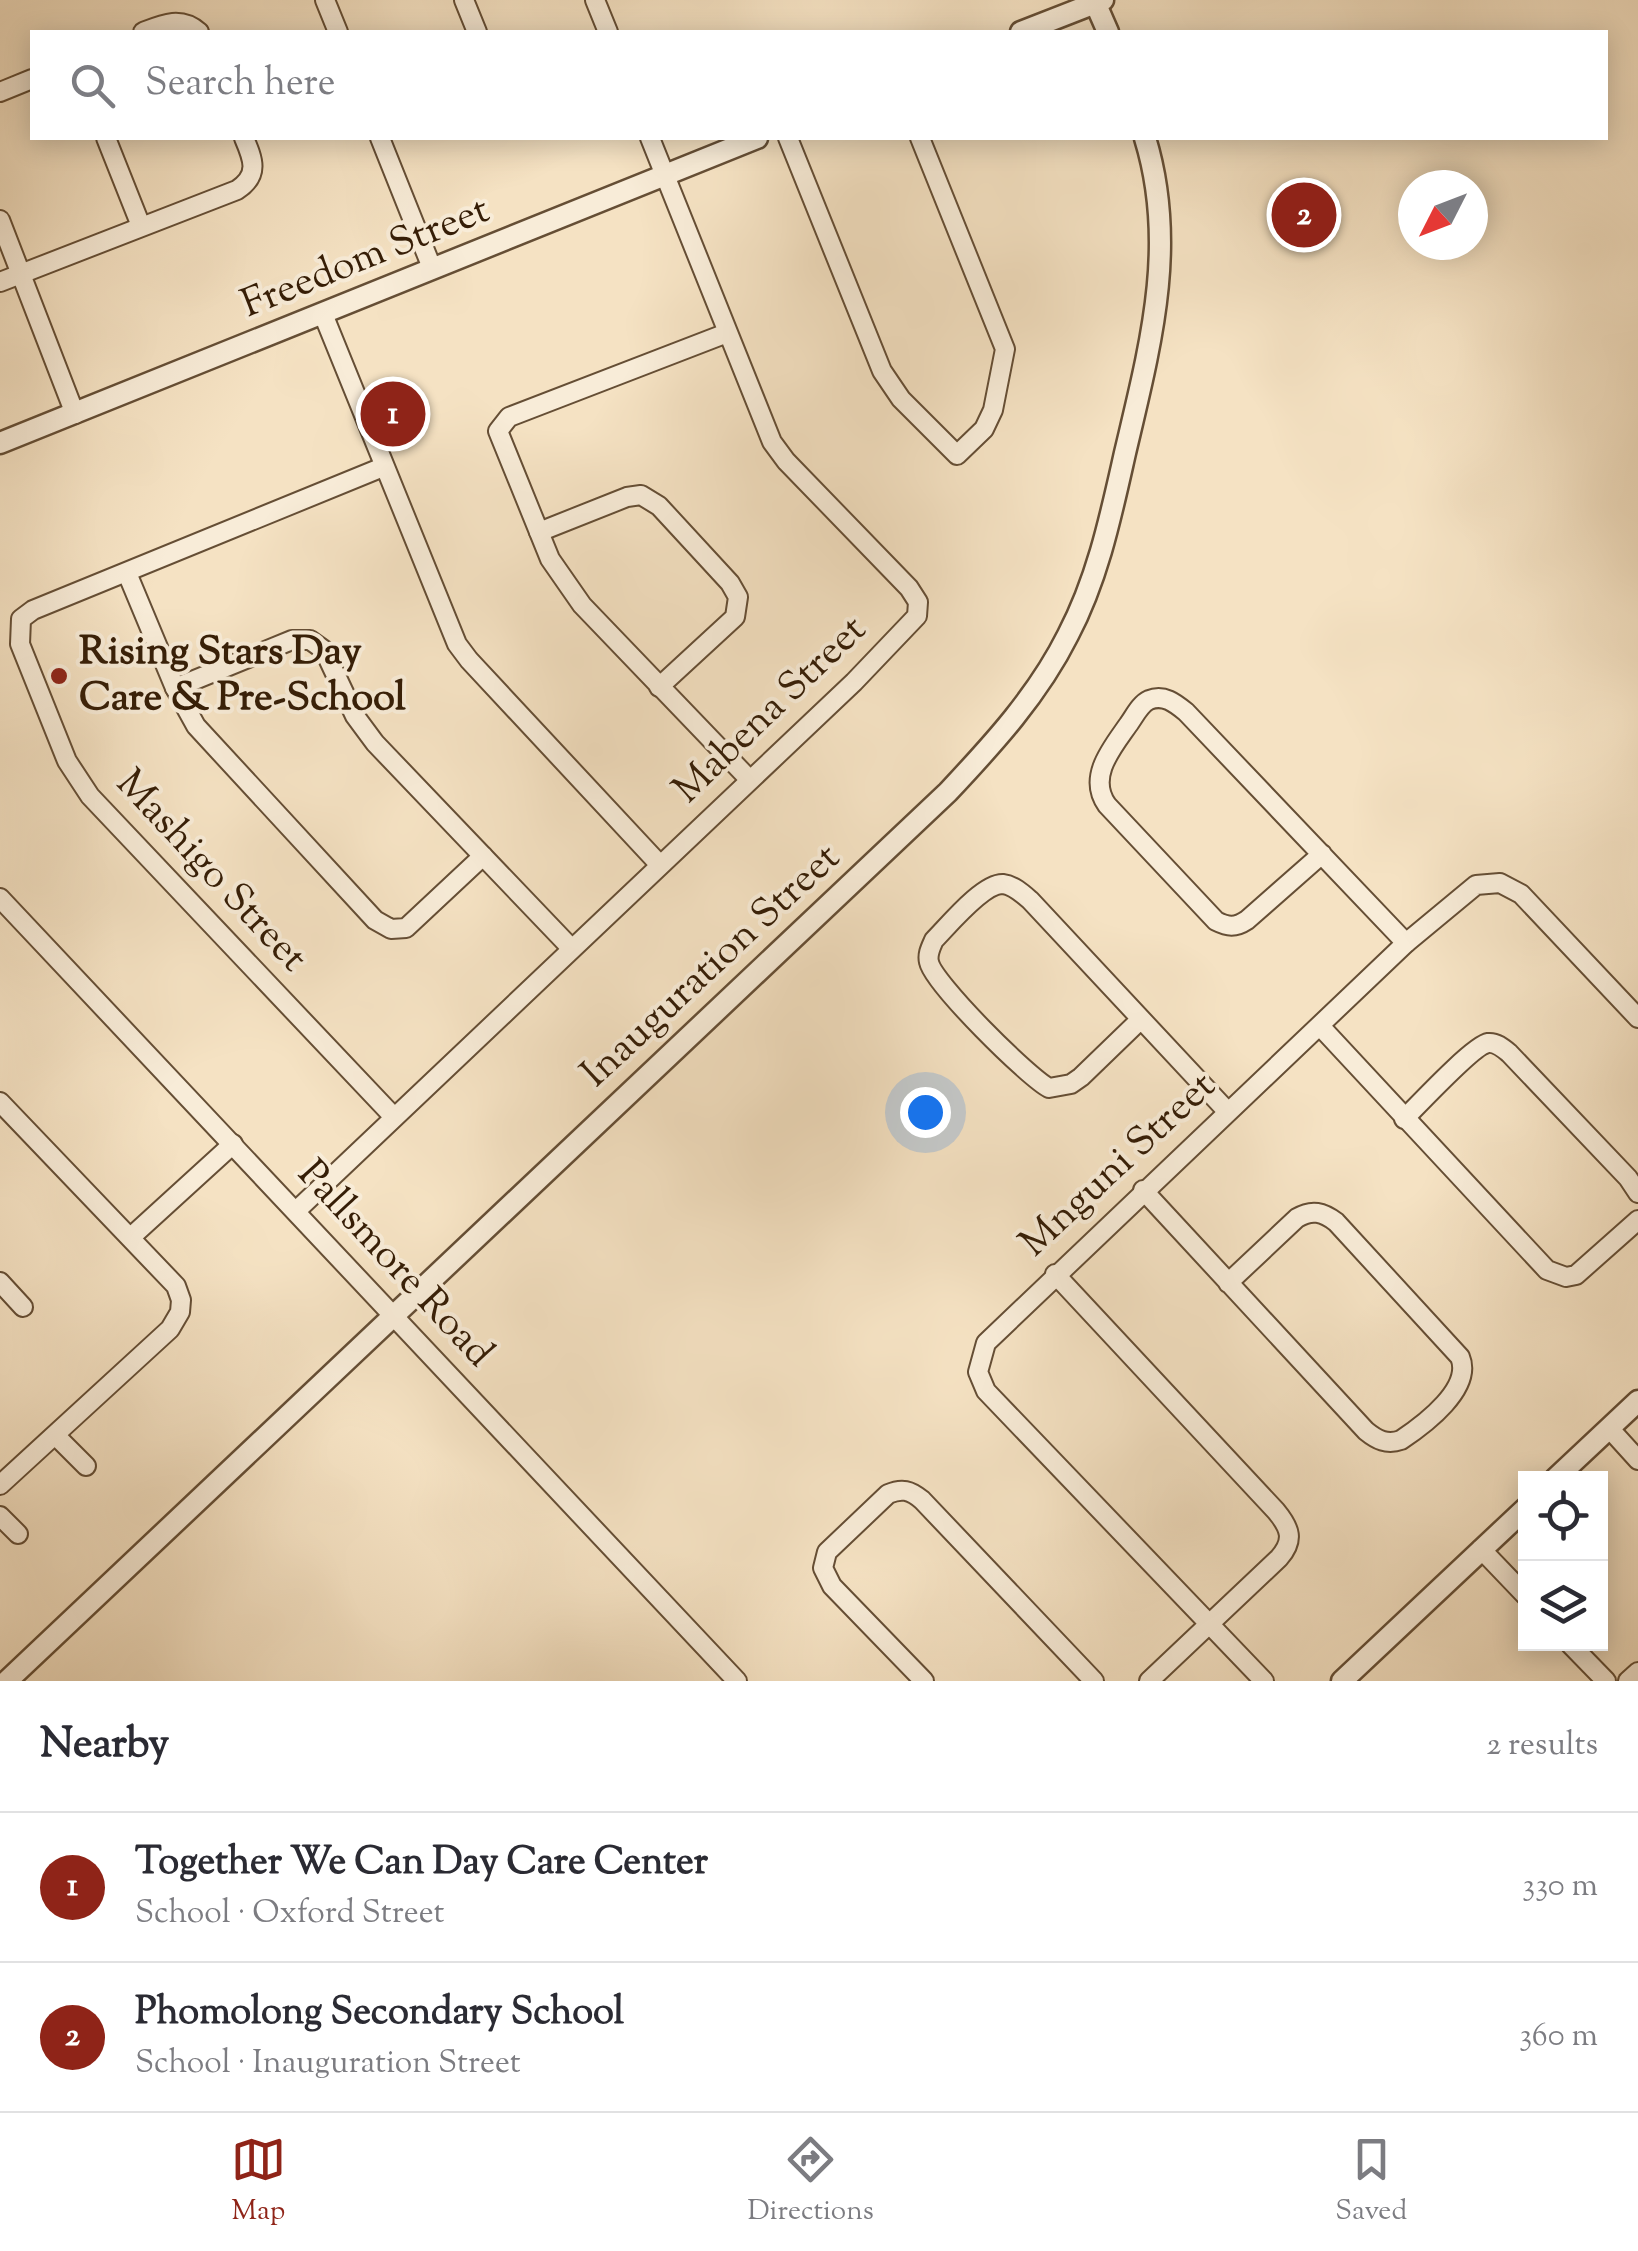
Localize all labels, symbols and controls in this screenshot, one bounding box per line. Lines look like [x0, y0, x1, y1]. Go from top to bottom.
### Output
search box [30, 30, 1608, 140]
icon: search [65, 58, 120, 113]
text: Search here [145, 58, 336, 112]
north arrow [1398, 170, 1488, 260]
pin: 2 [1272, 178, 1336, 252]
street label: Freedom Street [233, 183, 499, 335]
pin: 1 [360, 376, 426, 452]
street label: Mabena Street [662, 604, 881, 818]
place label: Rising Stars Day Care & Pre-School [79, 625, 407, 728]
marker: Rising Stars Day Care & Pre-School [48, 665, 70, 687]
street label: Mashigo Street [101, 758, 319, 986]
street label: Inauguration Street [570, 832, 854, 1102]
street label: Mnguni Street [1008, 1060, 1230, 1272]
your location [900, 1087, 951, 1138]
street label: Pallsmore Road [283, 1149, 505, 1381]
map controls [1518, 1471, 1608, 1651]
button: locate [1518, 1471, 1608, 1561]
button: layers [1518, 1561, 1608, 1651]
text: Nearby [40, 1716, 169, 1776]
text: 2 results [1486, 1723, 1598, 1769]
text: Together We Can Day Care Center [135, 1837, 708, 1891]
text: 1 [67, 1864, 78, 1910]
text: 330 m [1522, 1864, 1598, 1910]
text: School · Oxford Street [135, 1891, 444, 1937]
text: Phomolong Secondary School [135, 1987, 624, 2041]
text: 2 [65, 2014, 80, 2060]
text: 360 m [1519, 2014, 1598, 2060]
text: School · Inauguration Street [135, 2041, 521, 2087]
tab: Map [231, 2132, 286, 2232]
tab: Directions [747, 2132, 874, 2232]
tab: Saved [1335, 2132, 1407, 2232]

